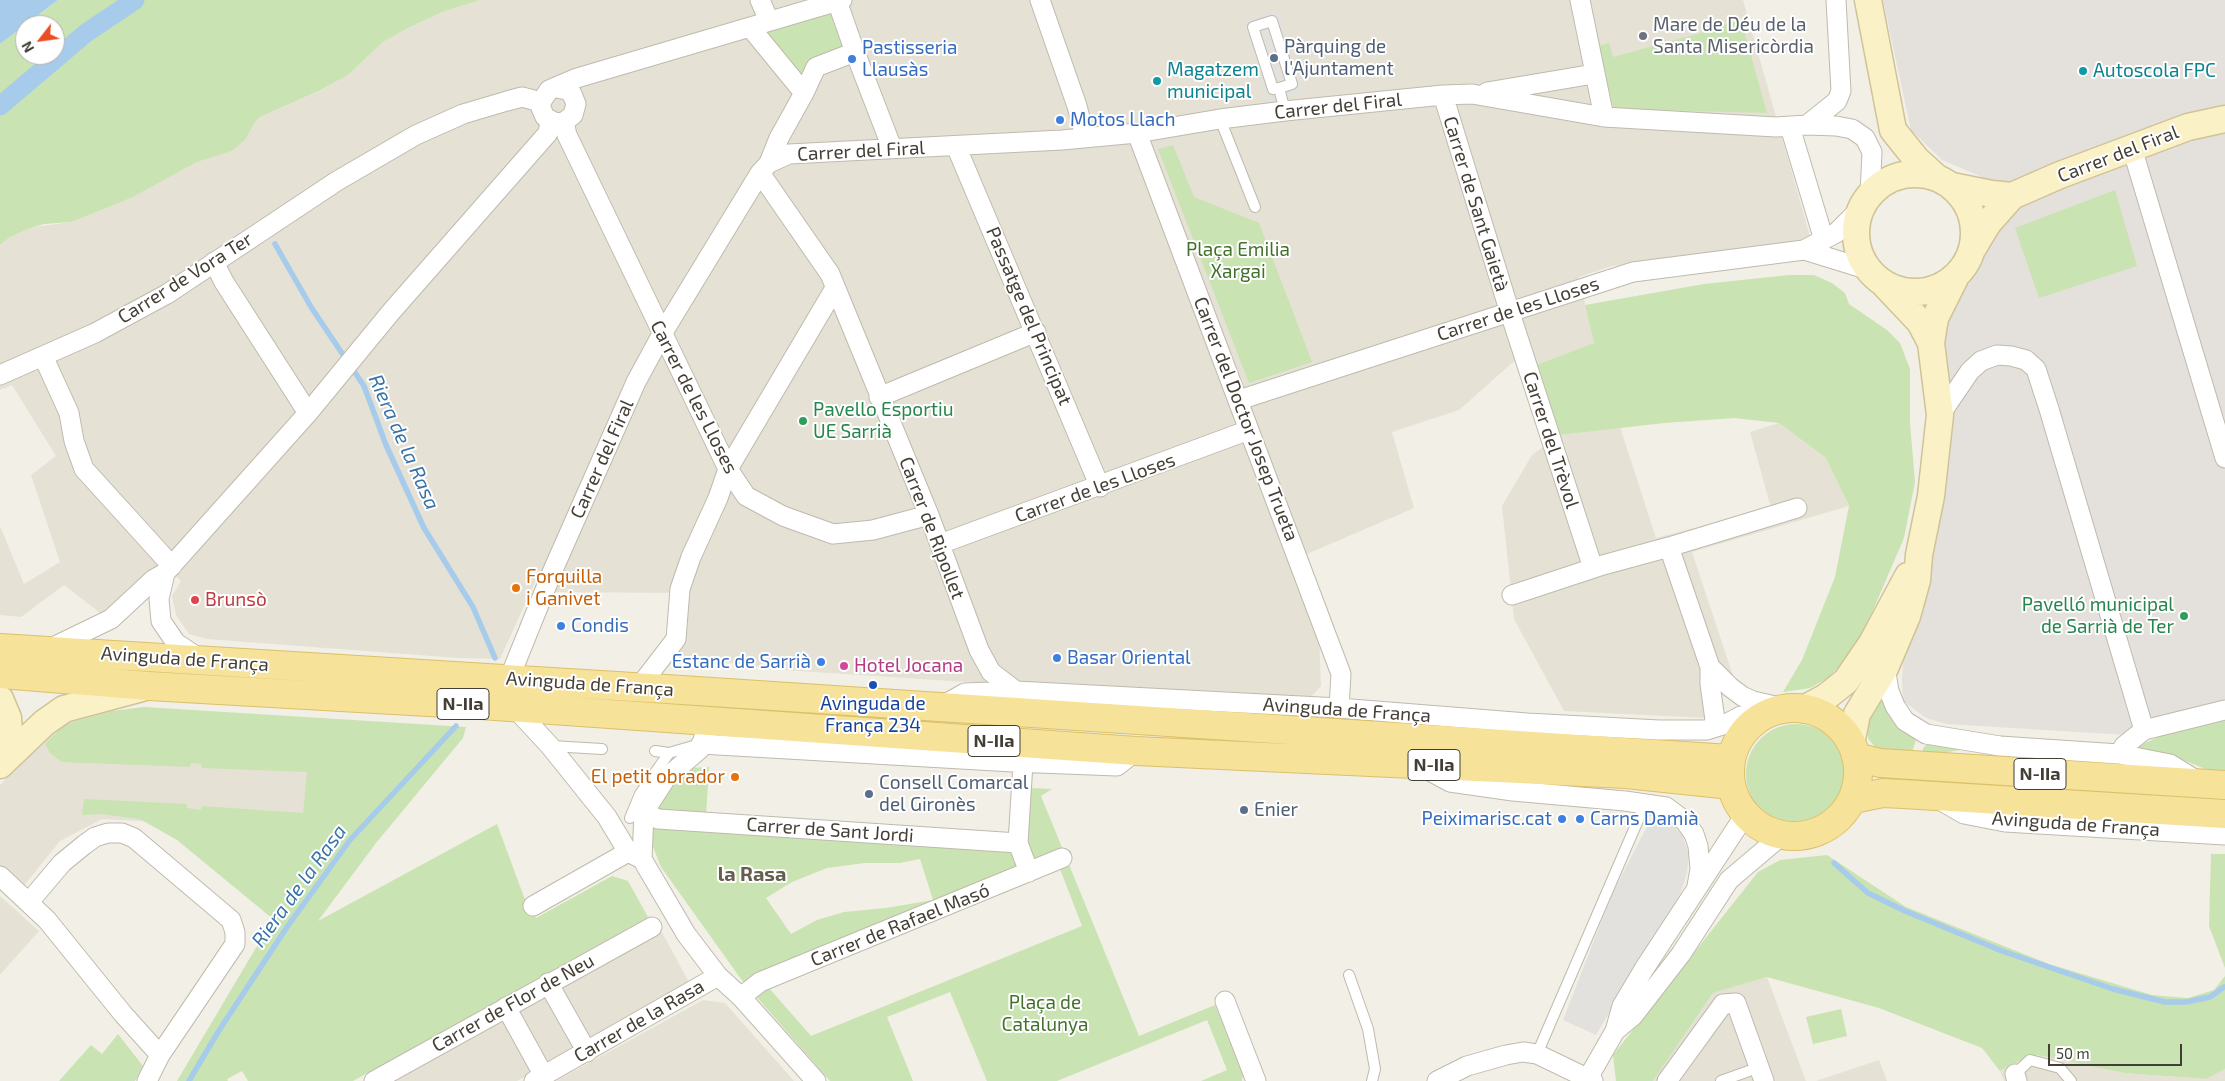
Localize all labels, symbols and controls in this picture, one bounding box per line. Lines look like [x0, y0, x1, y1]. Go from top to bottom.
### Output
place label: Mare de Déu de la Santa Misericòrdia [1653, 14, 1814, 58]
north arrow [15, 15, 65, 65]
marker: Mare de Déu de la Santa Misericòrdia [1637, 30, 1649, 42]
place label: Pàrquing de l'Ajuntament [1284, 36, 1394, 80]
place label: Pastisseria Llausàs [862, 37, 957, 81]
text: N [18, 39, 37, 56]
marker: Pàrquing de l'Ajuntament [1268, 52, 1280, 64]
marker: Pastisseria Llausàs [846, 53, 858, 65]
place label: Magatzem municipal [1167, 59, 1259, 103]
place label: Autoscola FPC [2093, 60, 2216, 82]
marker: Autoscola FPC [2077, 65, 2089, 77]
marker: Magatzem municipal [1151, 75, 1163, 87]
street label: Carrer del Firal [1273, 88, 1403, 124]
place label: Motos Llach [1070, 109, 1176, 131]
marker: Motos Llach [1054, 114, 1066, 126]
street label: Carrer de Sant Gaietà [1438, 114, 1514, 294]
street label: Carrer del Firal [2054, 120, 2182, 188]
street label: Carrer del Firal [797, 136, 925, 166]
street label: Passatge del Principat [981, 223, 1077, 409]
street label: Carrer de Vora Ter [114, 227, 256, 329]
park label: Plaça Emilia Xargai [1186, 239, 1290, 283]
street label: Carrer de les Lloses [1434, 272, 1602, 346]
street label: Carrer del Doctor Josep Trueta [1189, 294, 1303, 544]
street label: Carrer de les Lloses [645, 316, 743, 478]
street label: Carrer del Trèvol [1518, 369, 1584, 511]
water label: Riera de la Rasa [363, 371, 445, 513]
street label: Carrer del Firal [566, 396, 638, 522]
place label: Pavello Esportiu UE Sarrià [813, 399, 954, 443]
marker: Pavello Esportiu UE Sarrià [797, 415, 809, 427]
street label: Carrer de les Lloses [1012, 448, 1178, 528]
street label: Carrer de Ripollet [894, 454, 970, 602]
place label: Forquilla i Ganivet [526, 566, 602, 610]
marker: Forquilla i Ganivet [510, 582, 522, 594]
place label: Brunsò [205, 589, 267, 611]
marker: Brunsò [189, 594, 201, 606]
place label: Pavelló municipal de Sarrià de Ter [2022, 594, 2174, 638]
marker: Pavelló municipal de Sarrià de Ter [2178, 610, 2190, 622]
place label: Condis [571, 615, 629, 637]
marker: Condis [555, 620, 567, 632]
street label: Avinguda de França [100, 642, 270, 676]
place label: Basar Oriental [1067, 647, 1191, 669]
place label: Estanc de Sarrià [672, 651, 811, 673]
marker: Basar Oriental [1051, 652, 1063, 664]
place label: Hotel Jocana [854, 655, 963, 677]
marker: Estanc de Sarrià [815, 656, 827, 668]
marker: Hotel Jocana [838, 660, 850, 672]
street label: Avinguda de França [505, 667, 675, 701]
marker: Avinguda de França 234 [867, 679, 879, 691]
road number: N-IIa [437, 689, 489, 720]
place label: Avinguda de França 234 [820, 693, 926, 737]
street label: Avinguda de França [1262, 693, 1432, 727]
road number: N-IIa [968, 726, 1020, 756]
road number: N-IIa [1408, 750, 1460, 780]
road number: N-IIa [2014, 759, 2066, 790]
place label: El petit obrador [591, 766, 725, 788]
marker: El petit obrador [729, 771, 741, 783]
place label: Consell Comarcal del Gironès [879, 772, 1028, 816]
marker: Consell Comarcal del Gironès [863, 788, 875, 800]
place label: Enier [1254, 799, 1298, 821]
marker: Enier [1238, 804, 1250, 816]
street label: Avinguda de França [1991, 807, 2161, 841]
place label: Peiximarisc.cat [1422, 808, 1552, 830]
place label: Carns Damià [1590, 808, 1699, 830]
street label: Carrer de Sant Jordi [746, 813, 914, 847]
marker: Peiximarisc.cat [1556, 813, 1568, 825]
marker: Carns Damià [1574, 813, 1586, 825]
water label: Riera de la Rasa [247, 820, 351, 952]
district label: la Rasa [718, 862, 786, 886]
street label: Carrer de Rafael Masó [807, 879, 993, 971]
street label: Carrer de Flor de Neu [428, 949, 598, 1057]
street label: Carrer de la Rasa [570, 975, 708, 1067]
park label: Plaça de Catalunya [1002, 992, 1088, 1036]
scale bar [2050, 1034, 2184, 1066]
text: 50 m [2056, 1044, 2090, 1062]

